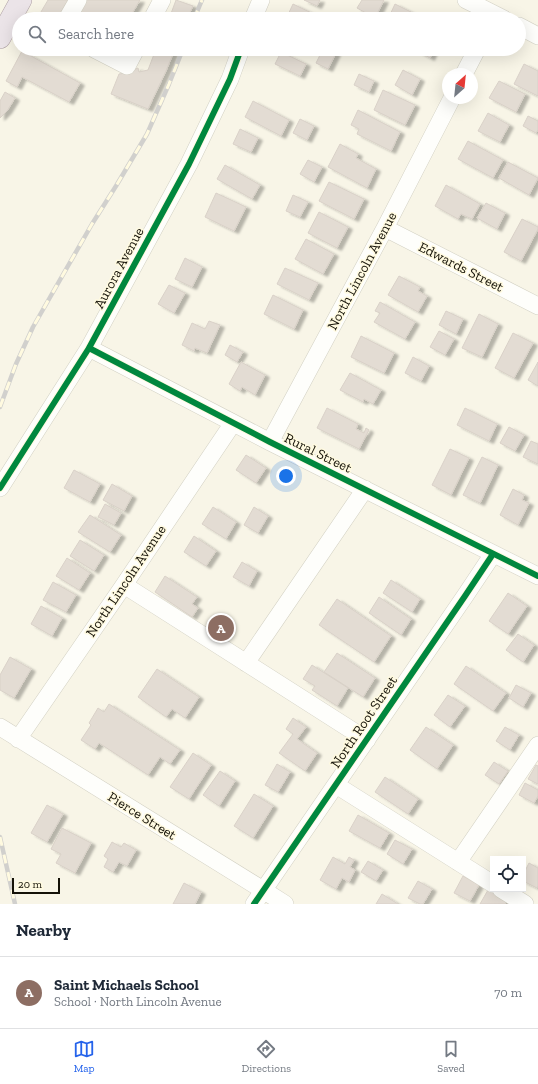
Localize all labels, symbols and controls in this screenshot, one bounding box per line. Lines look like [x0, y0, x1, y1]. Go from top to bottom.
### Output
search box [12, 12, 526, 56]
icon: search [26, 23, 48, 45]
text: Search here [58, 25, 134, 43]
north arrow [442, 68, 478, 104]
street label: North Lincoln Avenue [324, 209, 401, 333]
street label: Aurora Avenue [90, 224, 148, 312]
street label: Edwards Street [416, 238, 507, 296]
street label: Rural Street [281, 429, 355, 477]
your location [276, 466, 296, 486]
street label: North Lincoln Avenue [82, 522, 170, 640]
pin: A [208, 613, 234, 643]
street label: North Root Street [327, 672, 401, 771]
street label: Pierce Street [105, 788, 180, 844]
map controls [490, 856, 526, 892]
button: locate [490, 856, 526, 892]
scale bar [12, 876, 60, 895]
text: 20 m [18, 878, 42, 891]
text: Nearby [16, 920, 71, 940]
text: Saint Michaels School [54, 976, 199, 994]
text: A [25, 985, 33, 1000]
text: 70 m [494, 985, 522, 1000]
text: School · North Lincoln Avenue [54, 994, 222, 1009]
tab: Map [73, 1038, 95, 1075]
tab: Directions [241, 1038, 291, 1075]
tab: Saved [437, 1038, 465, 1075]

